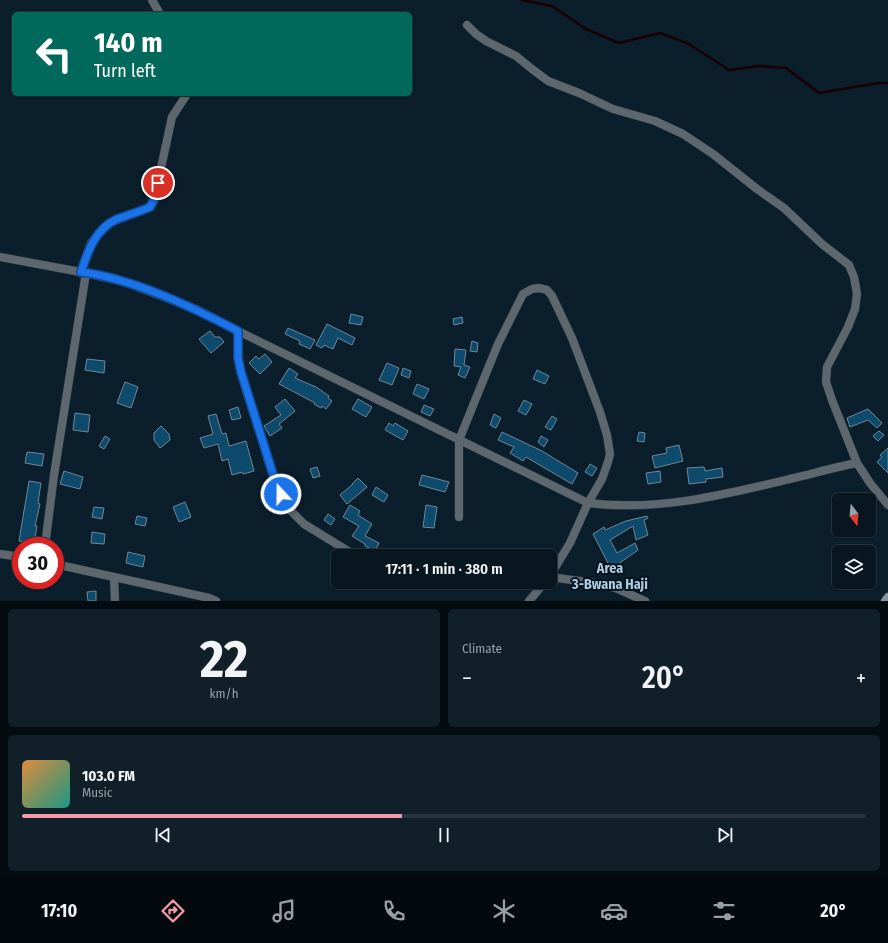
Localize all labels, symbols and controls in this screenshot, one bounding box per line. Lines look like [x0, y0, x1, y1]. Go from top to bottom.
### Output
text: 140 m [94, 26, 163, 59]
icon: left [28, 28, 80, 80]
text: Turn left [94, 60, 156, 82]
pin [141, 166, 175, 200]
icon: arrive [147, 172, 169, 194]
position arrow [260, 473, 302, 515]
north arrow [832, 493, 876, 537]
map controls [832, 493, 876, 589]
speed limit sign: 30 [12, 537, 64, 589]
button: layers [832, 545, 876, 589]
text: 17:11 · 1 min · 380 m [385, 560, 503, 578]
district label: Area 3-Bwana Haji [571, 560, 648, 593]
text: 22 [200, 628, 248, 691]
text: Climate [462, 641, 502, 656]
text: 20° [642, 660, 686, 696]
text: − [462, 665, 472, 692]
text: + [856, 665, 866, 692]
text: km/h [210, 686, 239, 701]
text: 103.0 FM [82, 767, 135, 785]
text: Music [82, 785, 112, 800]
icon: previous [152, 824, 174, 846]
icon: pause [433, 824, 455, 846]
icon: next [714, 824, 736, 846]
icon: directions [159, 897, 187, 925]
icon: music [270, 897, 298, 925]
icon: phone [380, 897, 408, 925]
icon: climate [490, 897, 518, 925]
icon: car [600, 897, 628, 925]
icon: filters [710, 897, 738, 925]
text: 17:10 [41, 900, 77, 922]
text: 20° [820, 900, 847, 922]

